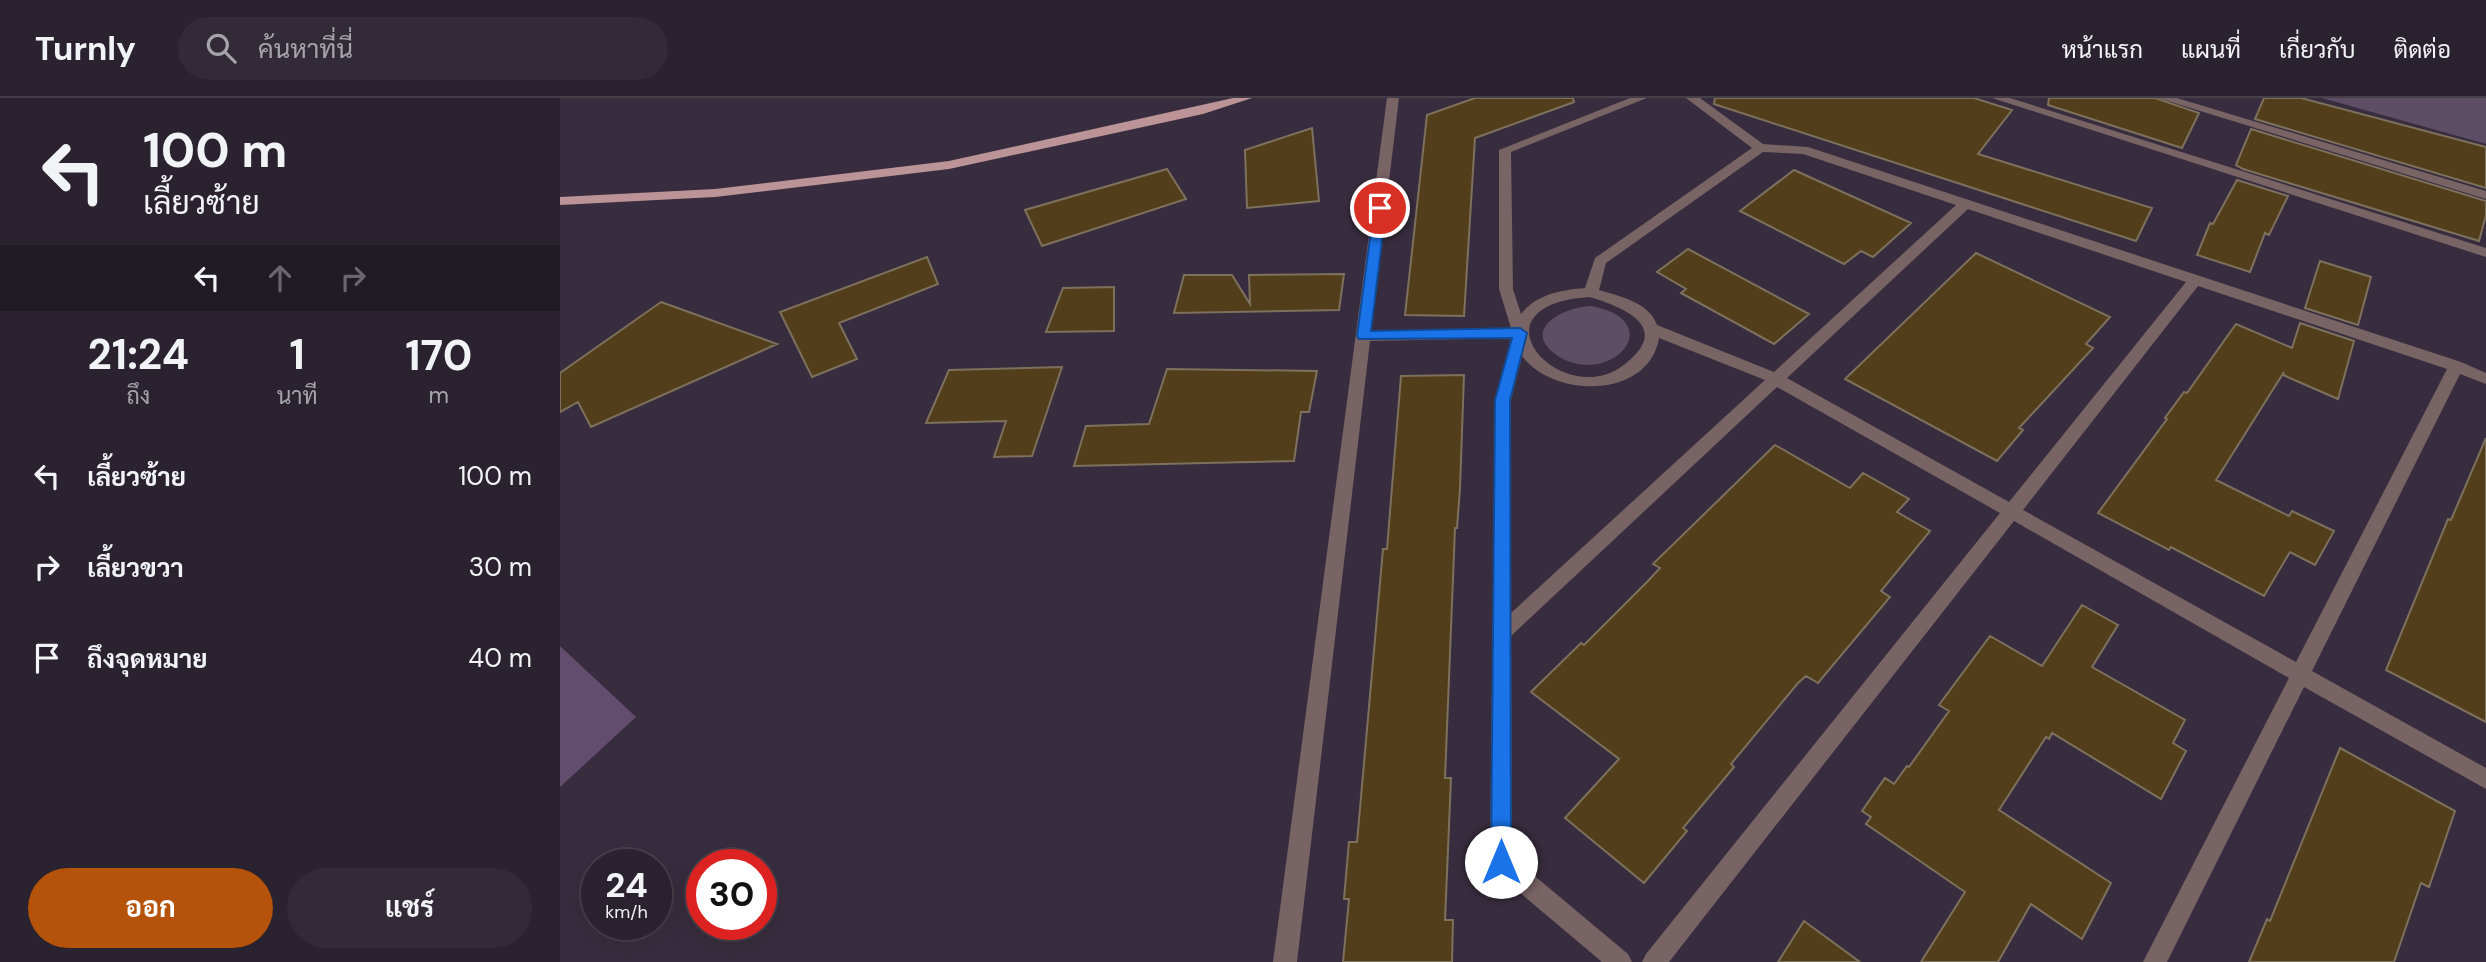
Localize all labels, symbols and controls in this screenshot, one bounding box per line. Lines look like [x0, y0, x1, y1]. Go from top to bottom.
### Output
search box [178, 17, 668, 80]
text: Turnly [35, 27, 136, 70]
icon: search [202, 29, 240, 67]
text: ค้นหาที่นี่ [258, 32, 353, 66]
text: หน้าแรก [2062, 34, 2143, 65]
text: แผนที่ [2181, 34, 2241, 65]
text: เกี่ยวกับ [2279, 34, 2356, 65]
text: ติดต่อ [2394, 34, 2451, 65]
text: 100 m [143, 118, 287, 182]
icon: left [28, 126, 119, 217]
pin [1350, 178, 1410, 238]
text: เลี้ยวซ้าย [143, 182, 260, 224]
icon: arrive [1361, 189, 1399, 227]
icon: left [188, 259, 226, 297]
icon: ahead [261, 259, 299, 297]
icon: right [334, 259, 372, 297]
text: 21:24 [88, 327, 189, 382]
text: 1 [289, 327, 305, 382]
text: 170 [405, 328, 472, 383]
text: m [429, 380, 449, 410]
text: ถึง [126, 381, 150, 411]
text: นาที [277, 381, 318, 411]
icon: left [28, 457, 66, 495]
text: 100 m [458, 459, 532, 493]
text: เลี้ยวซ้าย [87, 460, 186, 494]
icon: right [28, 548, 66, 586]
text: 30 m [469, 550, 532, 584]
text: เลี้ยวขวา [87, 551, 184, 585]
icon: arrive [28, 639, 66, 677]
text: 40 m [468, 641, 532, 675]
text: ถึงจุดหมาย [87, 642, 208, 676]
position arrow [1464, 825, 1538, 899]
speed limit sign: 30 [686, 849, 777, 940]
text: 24 [605, 862, 648, 908]
button: ออก [28, 868, 273, 948]
button: แชร์ [287, 868, 532, 948]
text: km/h [605, 900, 648, 924]

